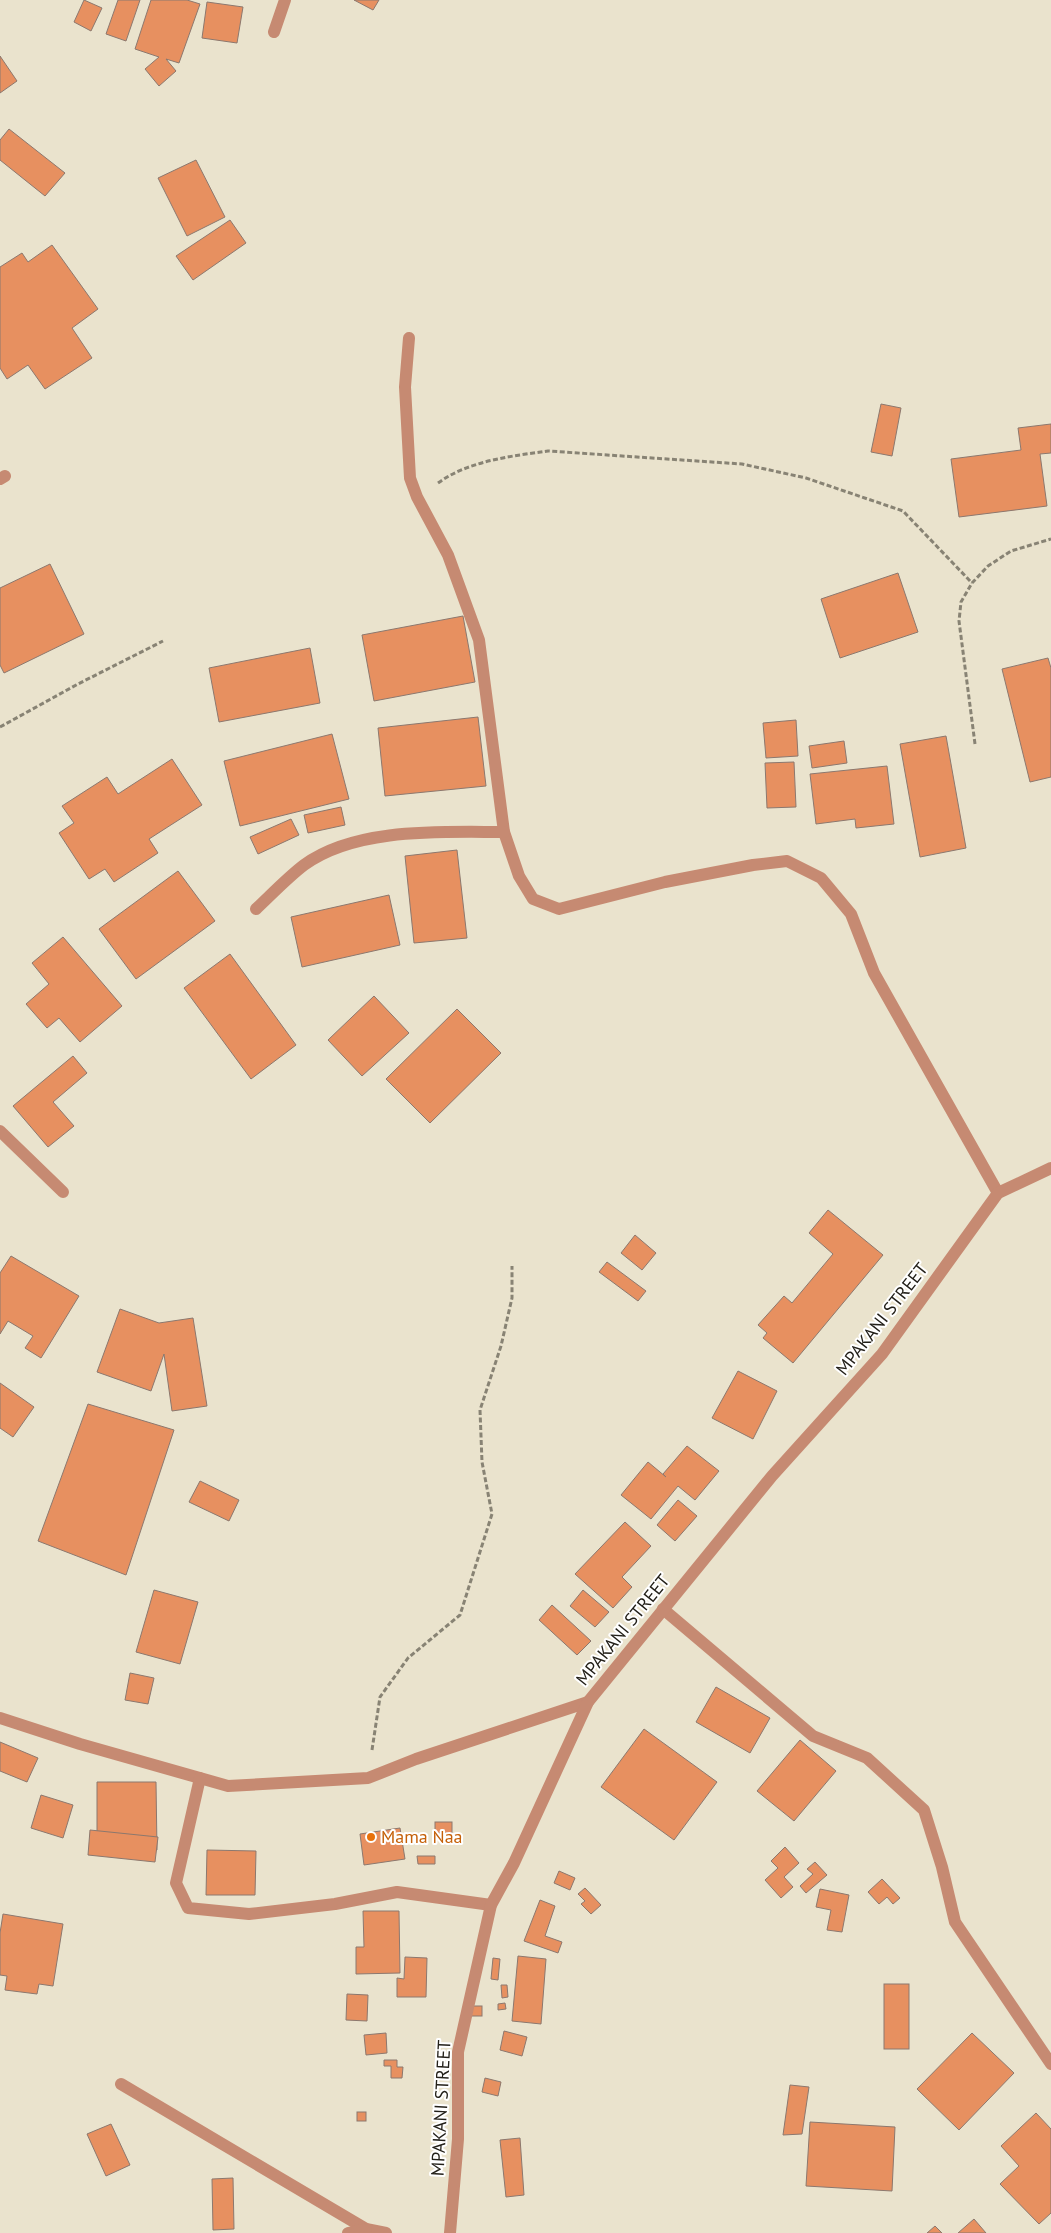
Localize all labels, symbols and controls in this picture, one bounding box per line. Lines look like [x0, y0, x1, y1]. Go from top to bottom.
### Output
street label: MPAKANI STREET [831, 1258, 933, 1380]
street label: MPAKANI STREET [571, 1569, 674, 1690]
place label: Mama Naa [381, 1825, 463, 1848]
marker: Mama Naa [365, 1831, 377, 1843]
street label: MPAKANI STREET [425, 2039, 456, 2177]

